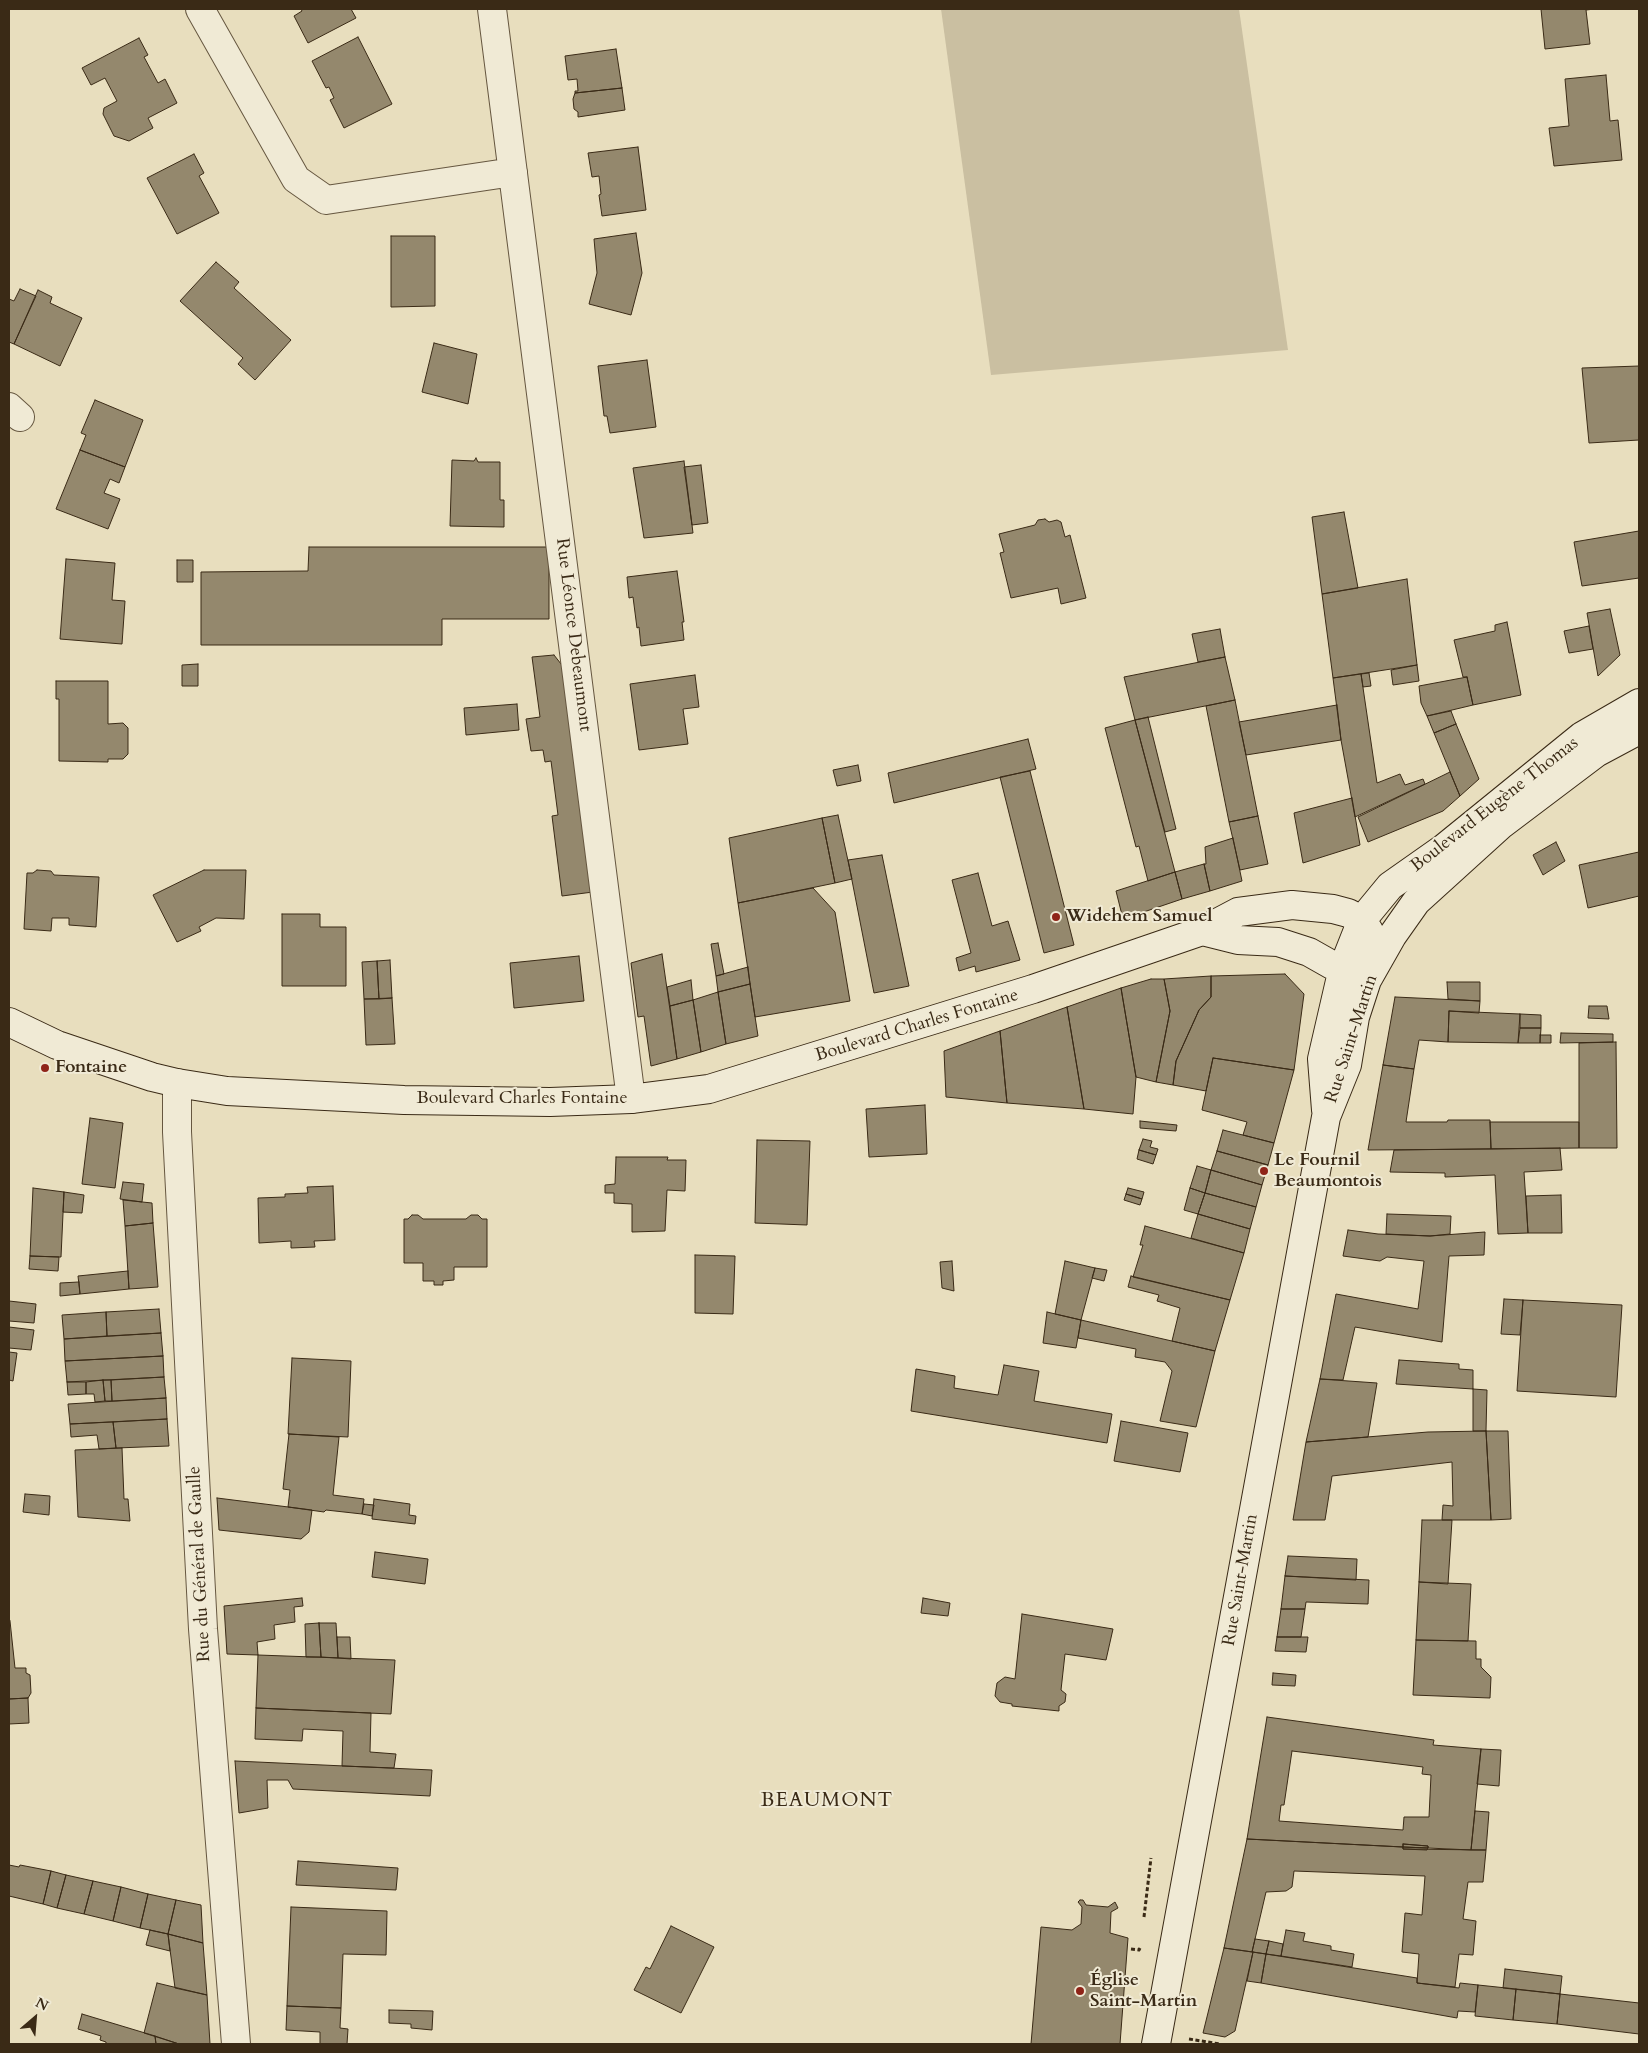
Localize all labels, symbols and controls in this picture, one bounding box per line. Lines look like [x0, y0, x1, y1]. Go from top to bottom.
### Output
street label: Rue Léonce Debeaumont [550, 537, 596, 733]
street label: Boulevard Eugène Thomas [1407, 733, 1583, 877]
place label: Widehem Samuel [1066, 906, 1213, 928]
marker: Widehem Samuel [1050, 911, 1062, 923]
street label: Rue Saint-Martin [1321, 972, 1383, 1106]
street label: Boulevard Charles Fontaine [813, 985, 1021, 1067]
place label: Fontaine [55, 1057, 127, 1079]
marker: Fontaine [39, 1062, 51, 1074]
street label: Boulevard Charles Fontaine [416, 1088, 628, 1110]
place label: Le Fournil Beaumontois [1274, 1150, 1382, 1192]
marker: Le Fournil Beaumontois [1258, 1165, 1270, 1177]
street label: Rue du Général de Gaulle [184, 1466, 216, 1662]
street label: Rue Saint-Martin [1219, 1512, 1263, 1648]
district label: BEAUMONT [760, 1789, 894, 1813]
place label: Église Saint-Martin [1090, 1970, 1197, 2012]
marker: Église Saint-Martin [1074, 1985, 1086, 1997]
north arrow [10, 1993, 60, 2043]
text: N [32, 1993, 52, 2015]

